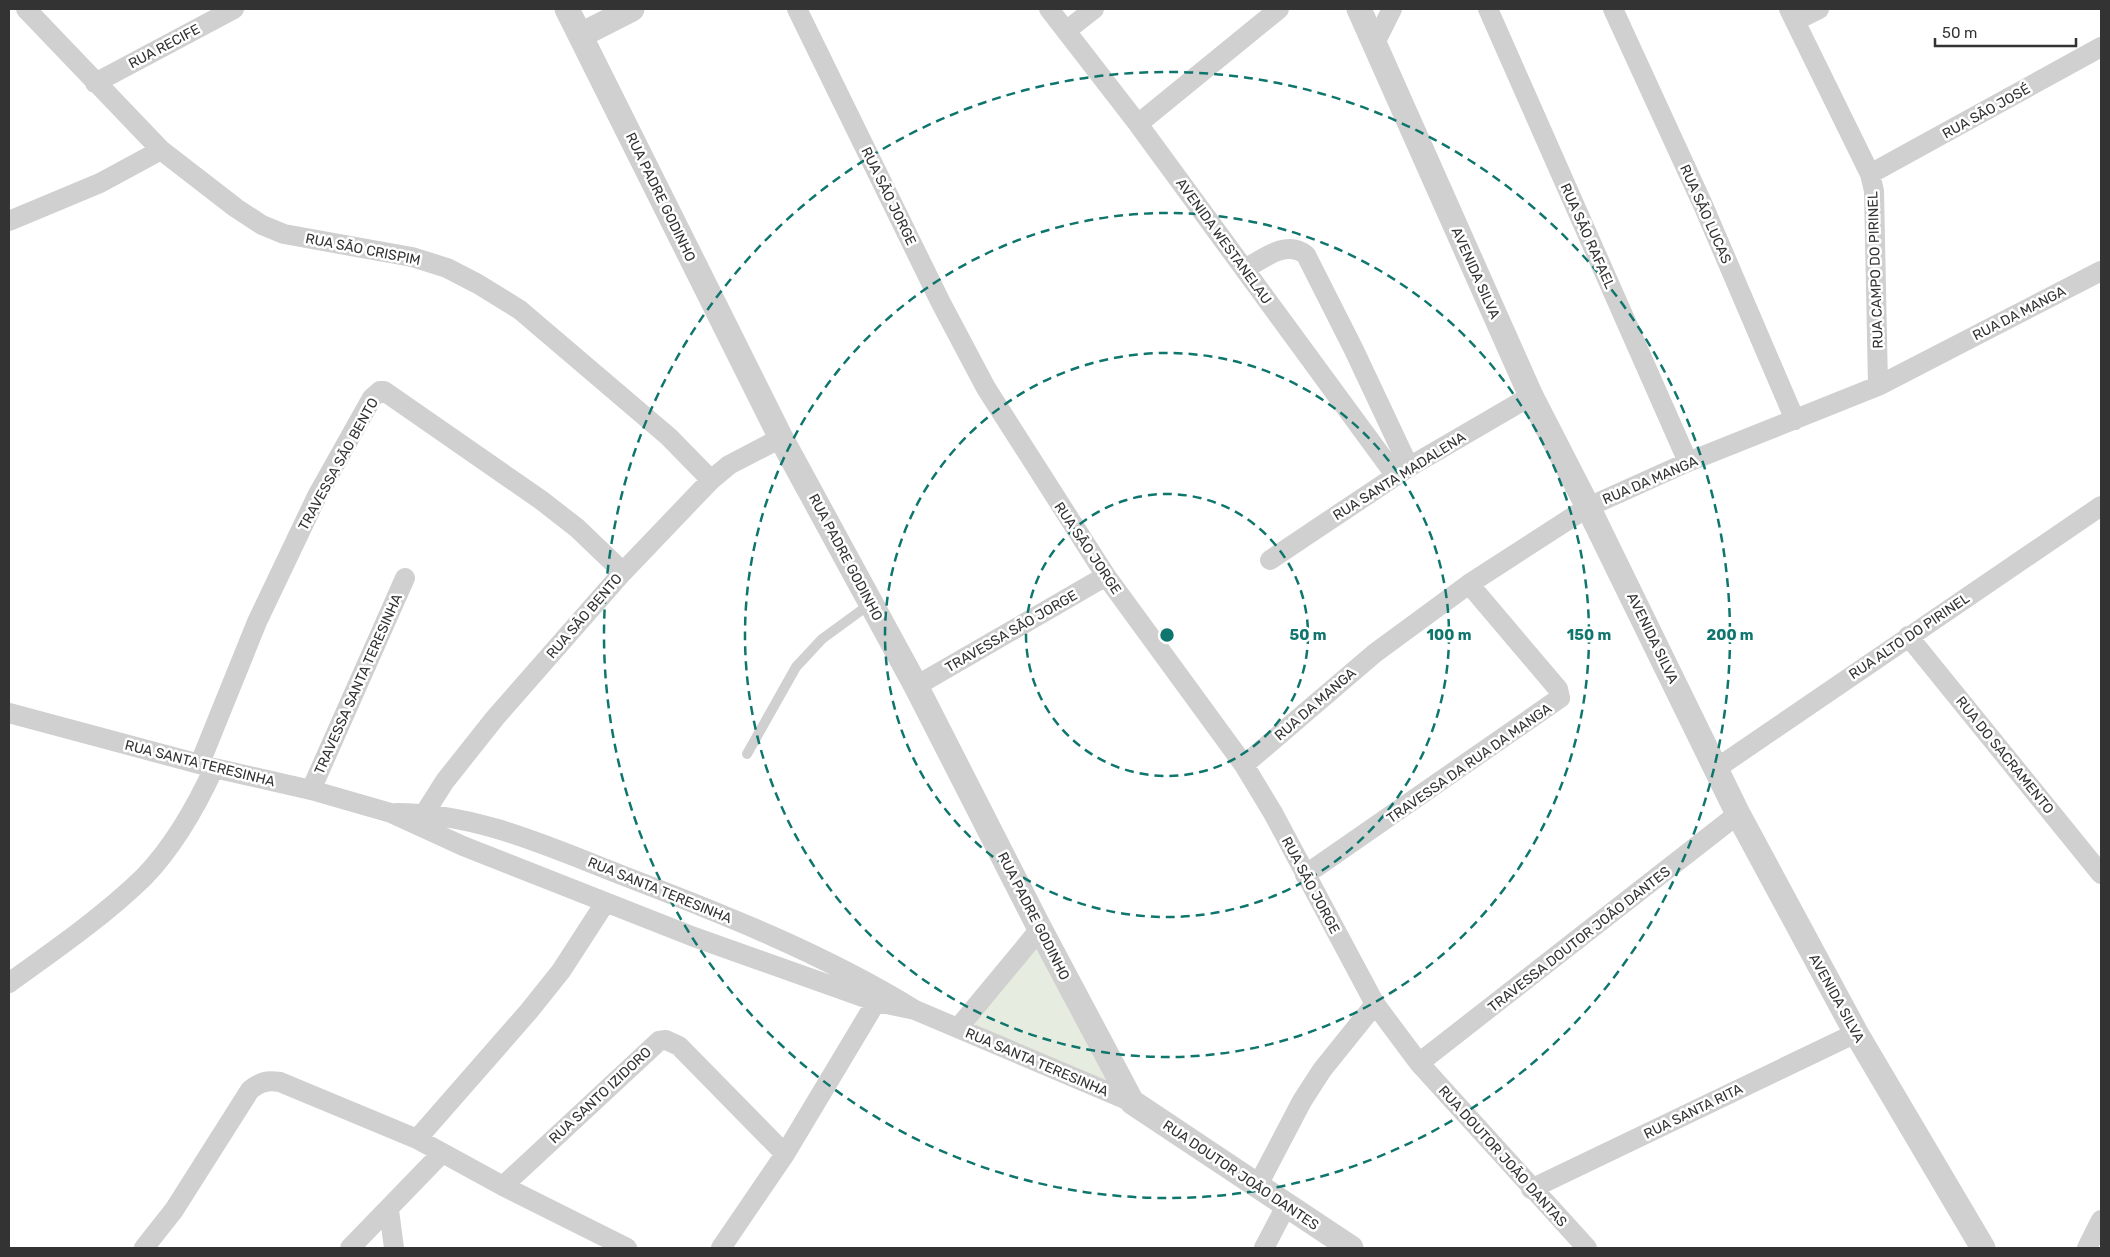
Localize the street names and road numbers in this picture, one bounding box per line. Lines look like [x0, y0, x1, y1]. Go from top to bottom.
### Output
street label: RUA RECIFE [126, 20, 203, 72]
street label: RUA SÃO JOSÉ [1939, 80, 2033, 142]
street label: RUA PADRE GODINHO [622, 130, 699, 265]
street label: RUA SÃO JORGE [857, 144, 921, 248]
street label: RUA SÃO LUCAS [1676, 162, 1736, 267]
street label: AVENIDA WESTANELAU [1172, 175, 1275, 308]
street label: RUA SÃO RAFAEL [1557, 180, 1619, 292]
street label: RUA CAMPO DO PIRINEL [1864, 191, 1887, 349]
street label: AVENIDA SILVA [1448, 225, 1504, 322]
street label: RUA SÃO CRISPIM [304, 229, 422, 269]
street label: RUA DA MANGA [1970, 282, 2069, 344]
street label: TRAVESSA SÃO BENTO [294, 394, 382, 534]
street label: RUA SANTA MADALENA [1330, 428, 1469, 524]
street label: RUA DA MANGA [1600, 452, 1701, 508]
street label: RUA PADRE GODINHO [805, 491, 886, 624]
street label: RUA SÃO JORGE [1050, 498, 1126, 598]
street label: RUA SÃO BENTO [542, 570, 626, 662]
street label: TRAVESSA SÃO JORGE [942, 586, 1080, 676]
street label: AVENIDA SILVA [1623, 590, 1682, 687]
street label: RUA ALTO DO PIRINEL [1846, 590, 1973, 683]
street label: TRAVESSA SANTA TERESINHA [311, 591, 406, 777]
street label: RUA DA MANGA [1271, 664, 1360, 744]
street label: RUA DO SACRAMENTO [1952, 693, 2057, 817]
street label: TRAVESSA DA RUA DA MANGA [1384, 699, 1555, 827]
street label: RUA SANTA TERESINHA [123, 737, 277, 791]
street label: RUA SÃO JORGE [1278, 833, 1344, 937]
street label: RUA PADRE GODINHO [994, 849, 1073, 983]
street label: RUA SANTA TERESINHA [585, 854, 735, 927]
street label: TRAVESSA DOUTOR JOÃO DANTES [1484, 862, 1674, 1016]
street label: AVENIDA SILVA [1805, 951, 1868, 1046]
street label: RUA SANTA TERESINHA [963, 1025, 1112, 1101]
street label: RUA SANTO IZIDORO [546, 1044, 655, 1147]
street label: RUA SANTA RITA [1641, 1080, 1746, 1143]
street label: RUA DOUTOR JOÃO DANTAS [1435, 1082, 1571, 1231]
street label: RUA DOUTOR JOÃO DANTES [1160, 1116, 1323, 1234]

